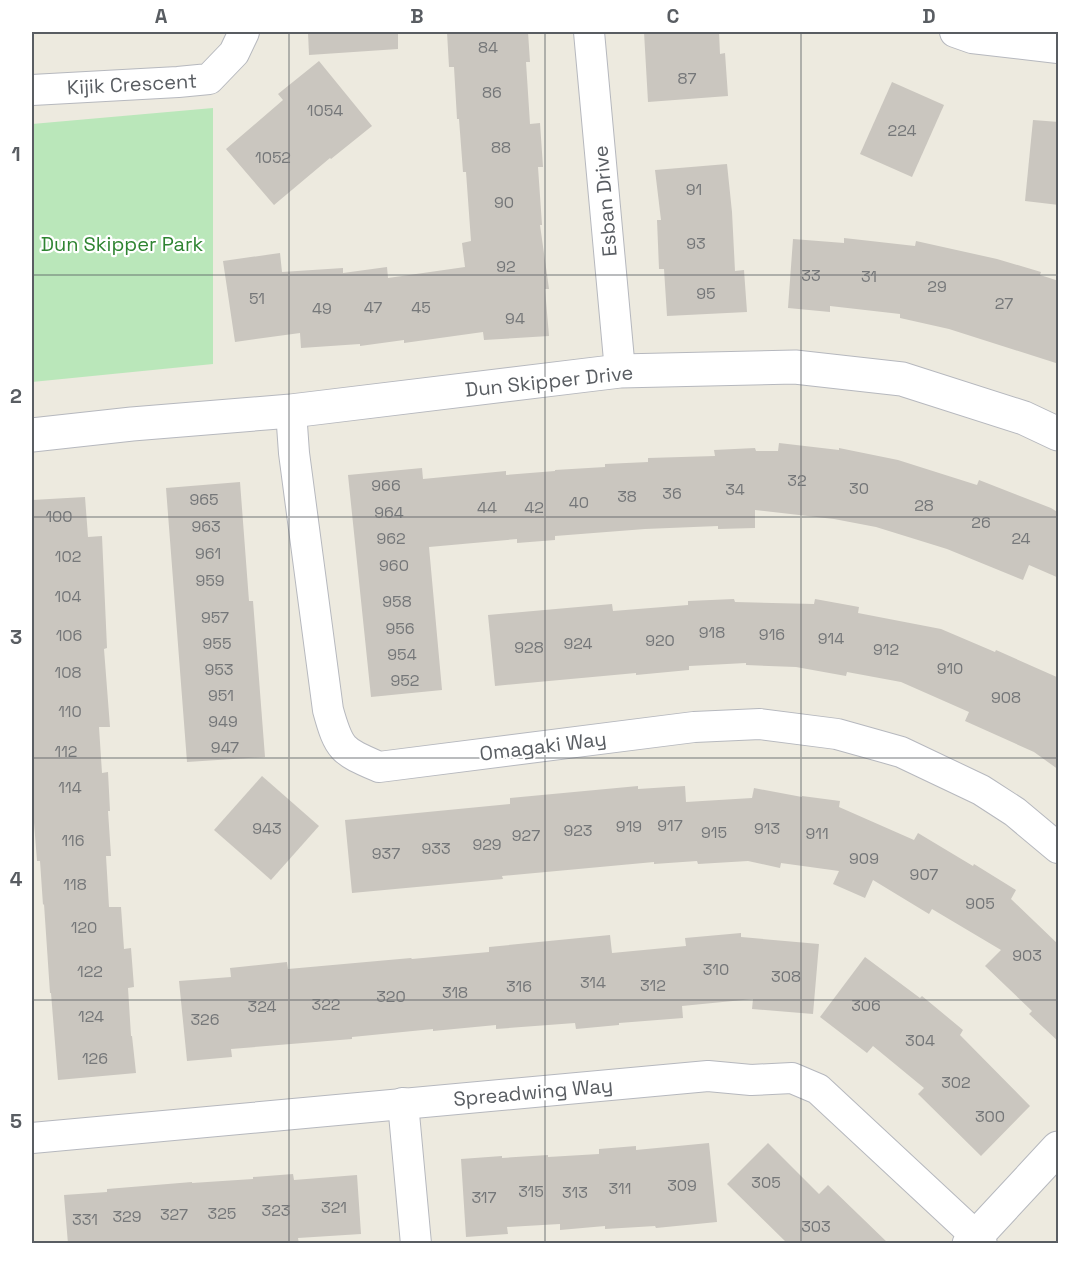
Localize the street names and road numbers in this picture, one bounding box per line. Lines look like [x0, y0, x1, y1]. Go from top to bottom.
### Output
street label: Kijik Crescent [66, 68, 198, 100]
street label: Esban Drive [587, 144, 623, 258]
street label: Dun Skipper Drive [464, 359, 634, 403]
street label: Omagaki Way [478, 725, 608, 767]
street label: Spreadwing Way [452, 1072, 614, 1112]

